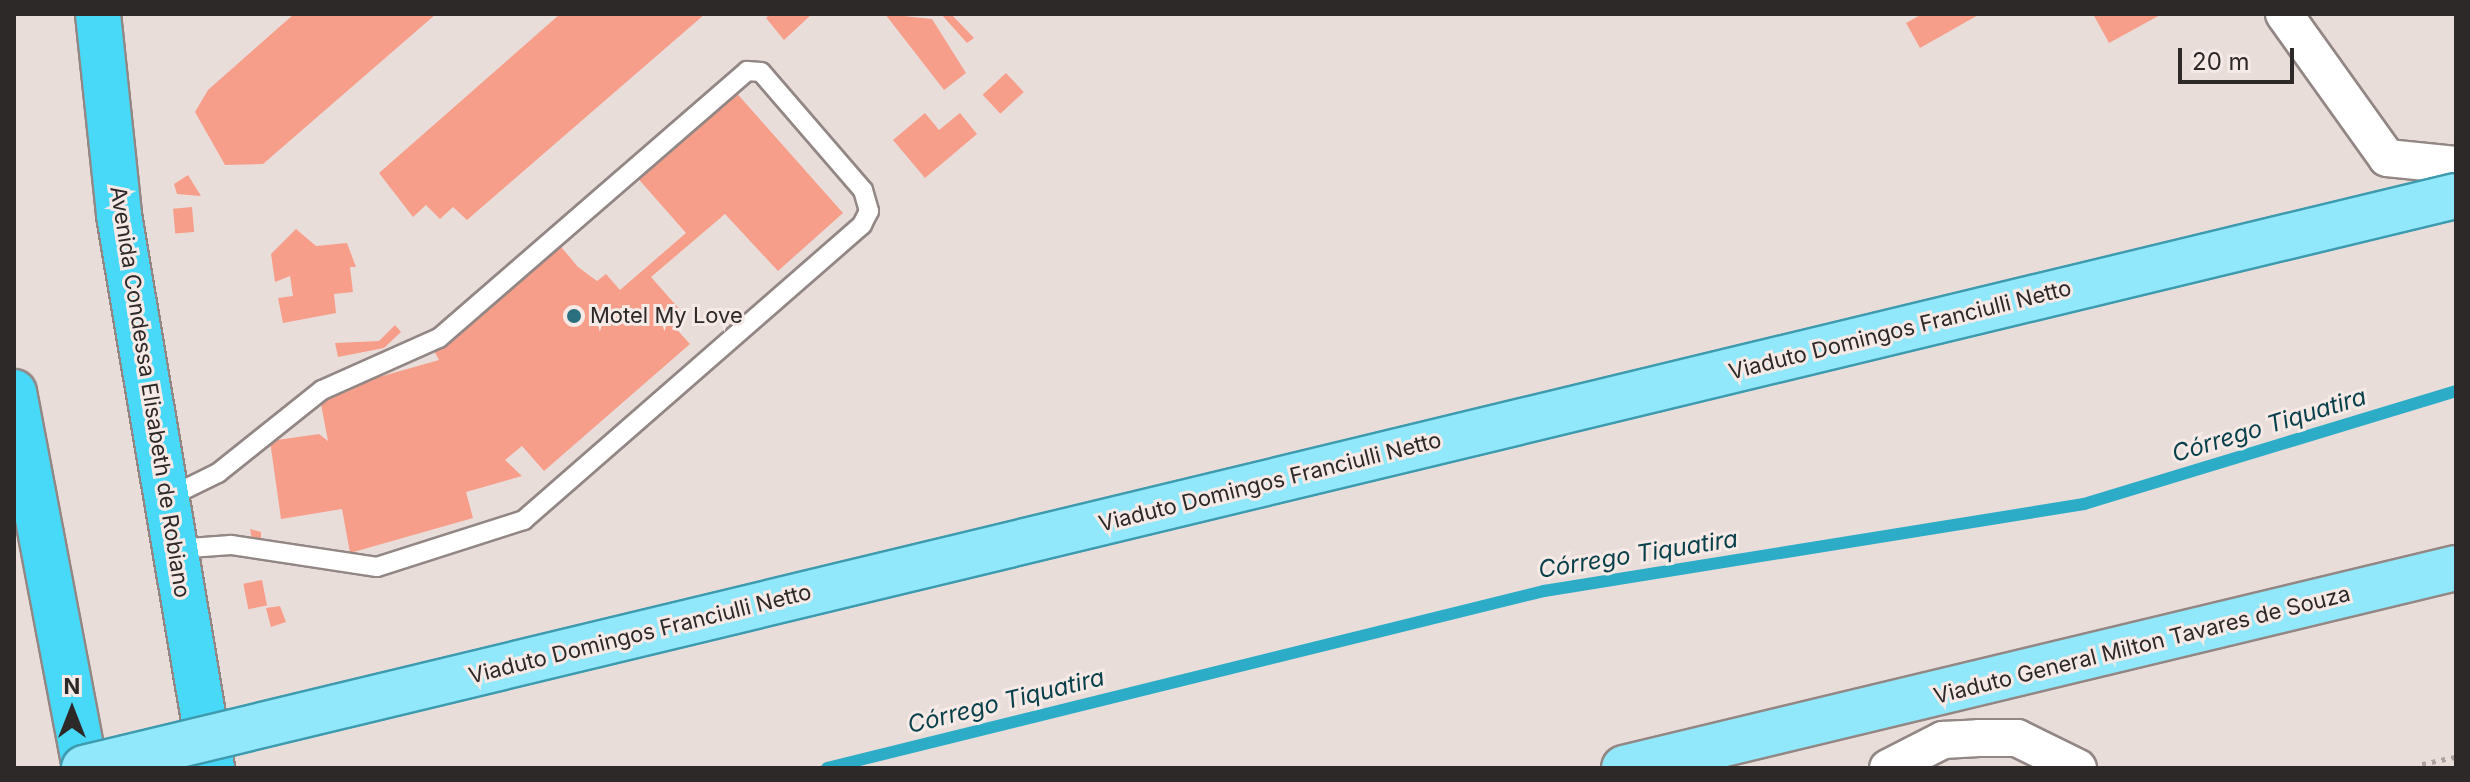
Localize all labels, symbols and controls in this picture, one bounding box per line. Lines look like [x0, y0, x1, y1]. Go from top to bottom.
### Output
scale bar [2182, 32, 2298, 82]
text: 20 m [2192, 47, 2250, 76]
street label: Avenida Condessa Elisabeth de Robiano [104, 184, 196, 600]
street label: Viaduto Domingos Franciulli Netto [1726, 275, 2074, 385]
place label: Motel My Love [590, 303, 743, 329]
marker: Motel My Love [565, 307, 583, 325]
water label: Córrego Tiquatira [2168, 382, 2370, 468]
street label: Viaduto Domingos Franciulli Netto [1096, 427, 1444, 537]
water label: Córrego Tiquatira [1536, 524, 1740, 584]
street label: Viaduto Domingos Franciulli Netto [466, 579, 814, 689]
street label: Viaduto General Milton Tavares de Souza [1931, 580, 2353, 710]
water label: Córrego Tiquatira [905, 663, 1107, 739]
north arrow [32, 670, 112, 750]
text: N [64, 673, 80, 699]

